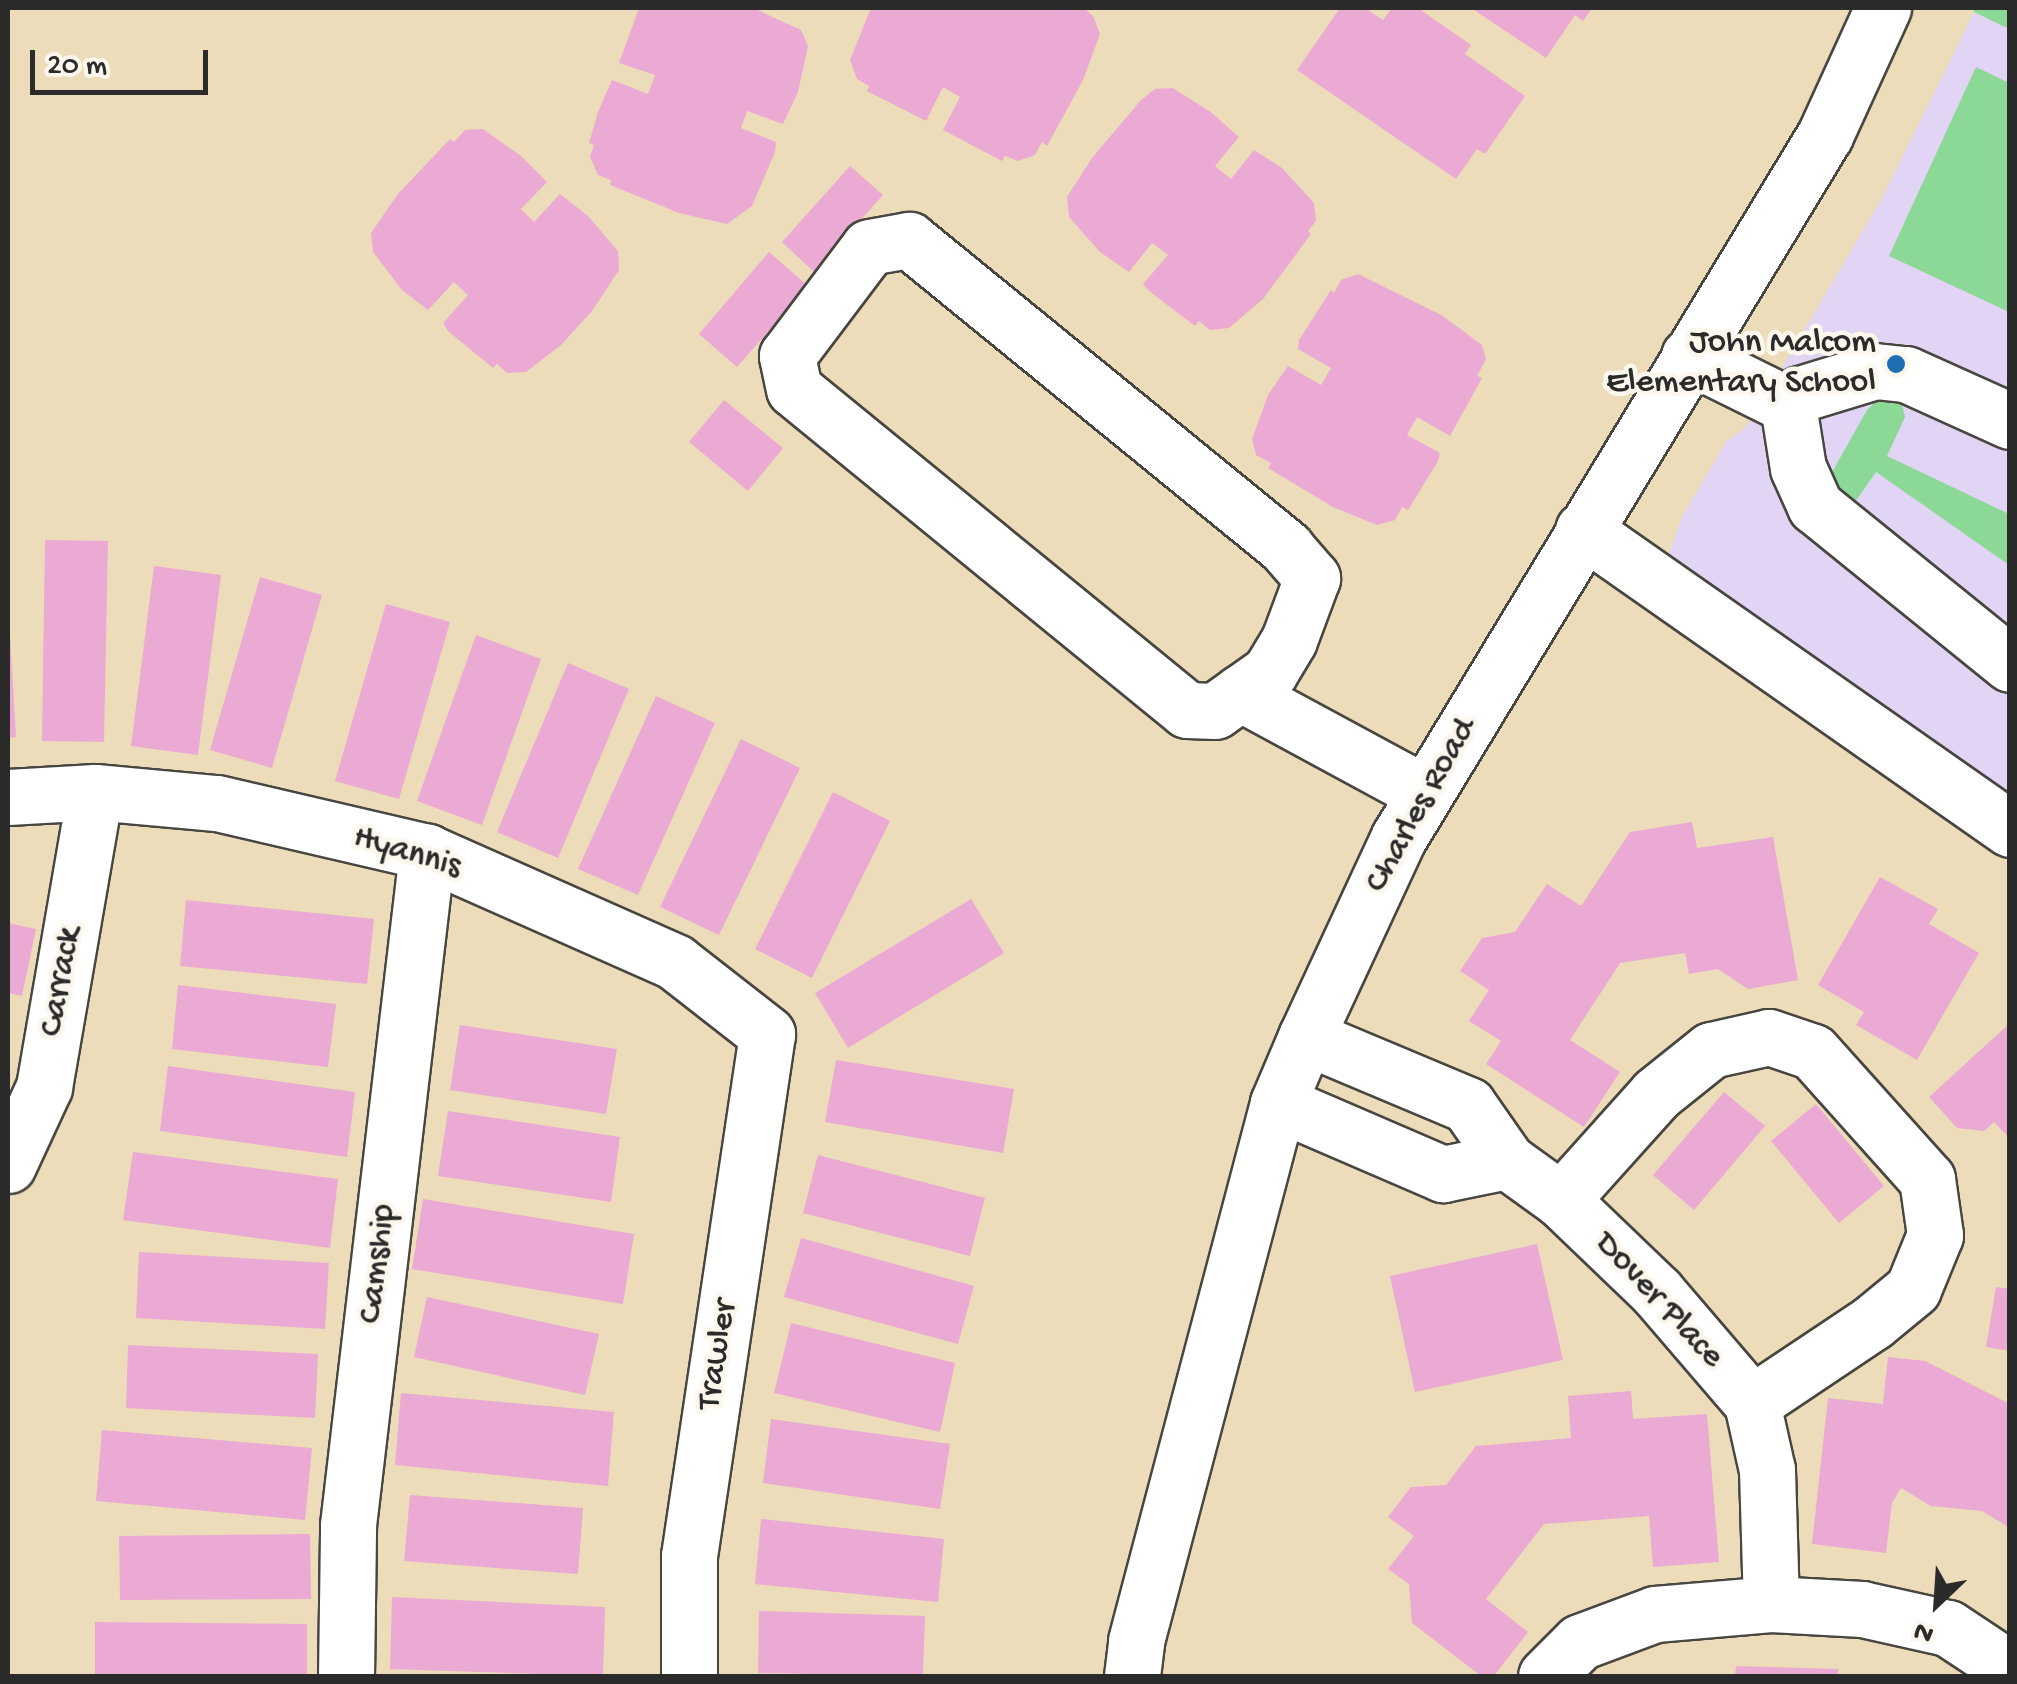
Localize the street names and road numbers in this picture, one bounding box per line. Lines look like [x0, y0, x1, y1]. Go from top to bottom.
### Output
street label: Charles Road [1357, 711, 1487, 901]
street label: Hyannis [348, 817, 466, 889]
street label: Carrack [32, 924, 92, 1040]
street label: Camship [351, 1202, 407, 1326]
street label: Dover Place [1584, 1224, 1732, 1378]
street label: Trawler [690, 1297, 748, 1413]

